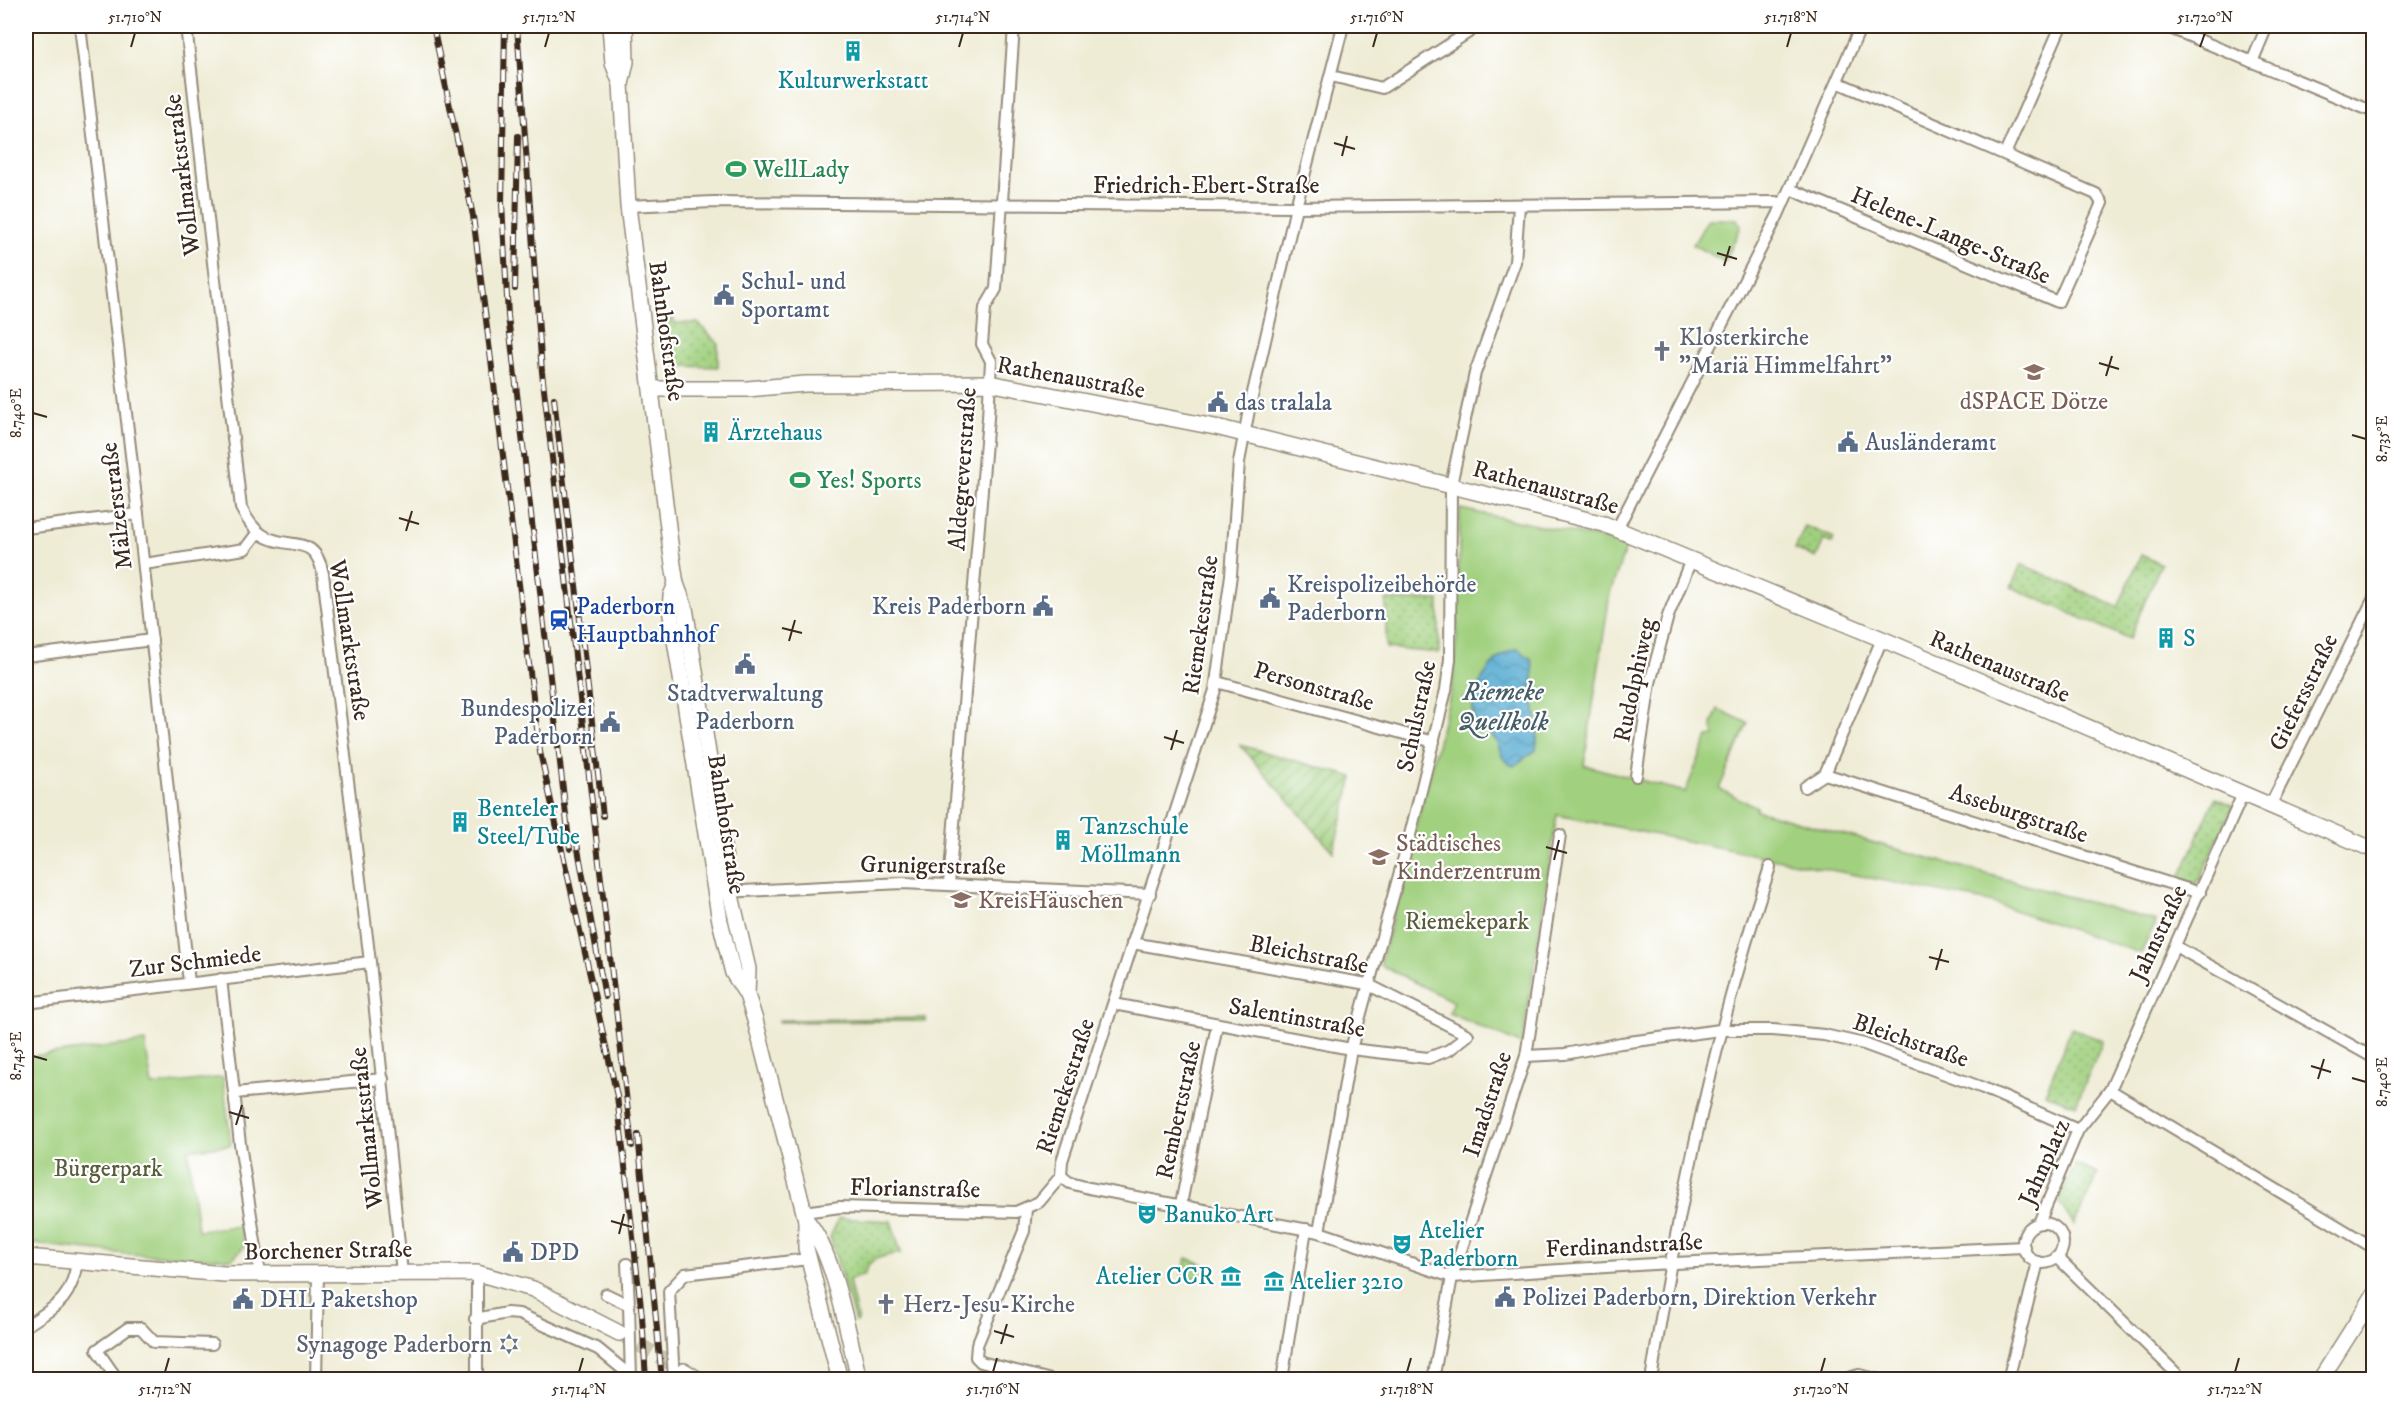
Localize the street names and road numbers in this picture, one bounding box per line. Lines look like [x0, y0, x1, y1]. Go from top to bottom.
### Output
street label: Wollmarktstraße [158, 92, 208, 258]
street label: Friedrich-Ebert-Straße [1093, 171, 1319, 201]
street label: Helene-Lange-Straße [1846, 180, 2055, 292]
street label: Bahnhofstraße [641, 259, 691, 403]
street label: Rathenaustraße [994, 350, 1147, 406]
street label: Aldegreverstraße [942, 386, 984, 552]
street label: Mälzerstraße [94, 441, 140, 571]
street label: Rathenaustraße [1469, 454, 1622, 522]
street label: Riemekestraße [1176, 553, 1226, 697]
street label: Wollmarktstraße [321, 557, 377, 723]
street label: Rudolphiweg [1607, 615, 1663, 745]
street label: Rathenaustraße [1925, 624, 2075, 710]
street label: Giefersstraße [2263, 629, 2345, 756]
street label: Personstraße [1250, 655, 1377, 718]
street label: Schulstraße [1391, 658, 1443, 775]
street label: Bahnhofstraße [700, 752, 752, 896]
street label: Asseburgstraße [1946, 777, 2092, 850]
street label: Grunigerstraße [860, 850, 1006, 882]
street label: Jahnstraße [2123, 880, 2194, 989]
street label: Bleichstraße [1247, 929, 1371, 981]
street label: Zur Schmiede [127, 939, 263, 985]
street label: Salentinstraße [1226, 991, 1367, 1045]
street label: Bleichstraße [1849, 1007, 1973, 1075]
street label: Riemekestraße [1030, 1015, 1102, 1158]
street label: Rembertstraße [1150, 1038, 1208, 1182]
street label: Wollmarktstraße [344, 1045, 391, 1211]
street label: Imadstraße [1457, 1048, 1519, 1161]
street label: Jahnplatz [2012, 1114, 2078, 1212]
street label: Florianstraße [849, 1173, 981, 1205]
street label: Ferdinandstraße [1545, 1227, 1704, 1265]
street label: Borchener Straße [243, 1235, 413, 1267]

